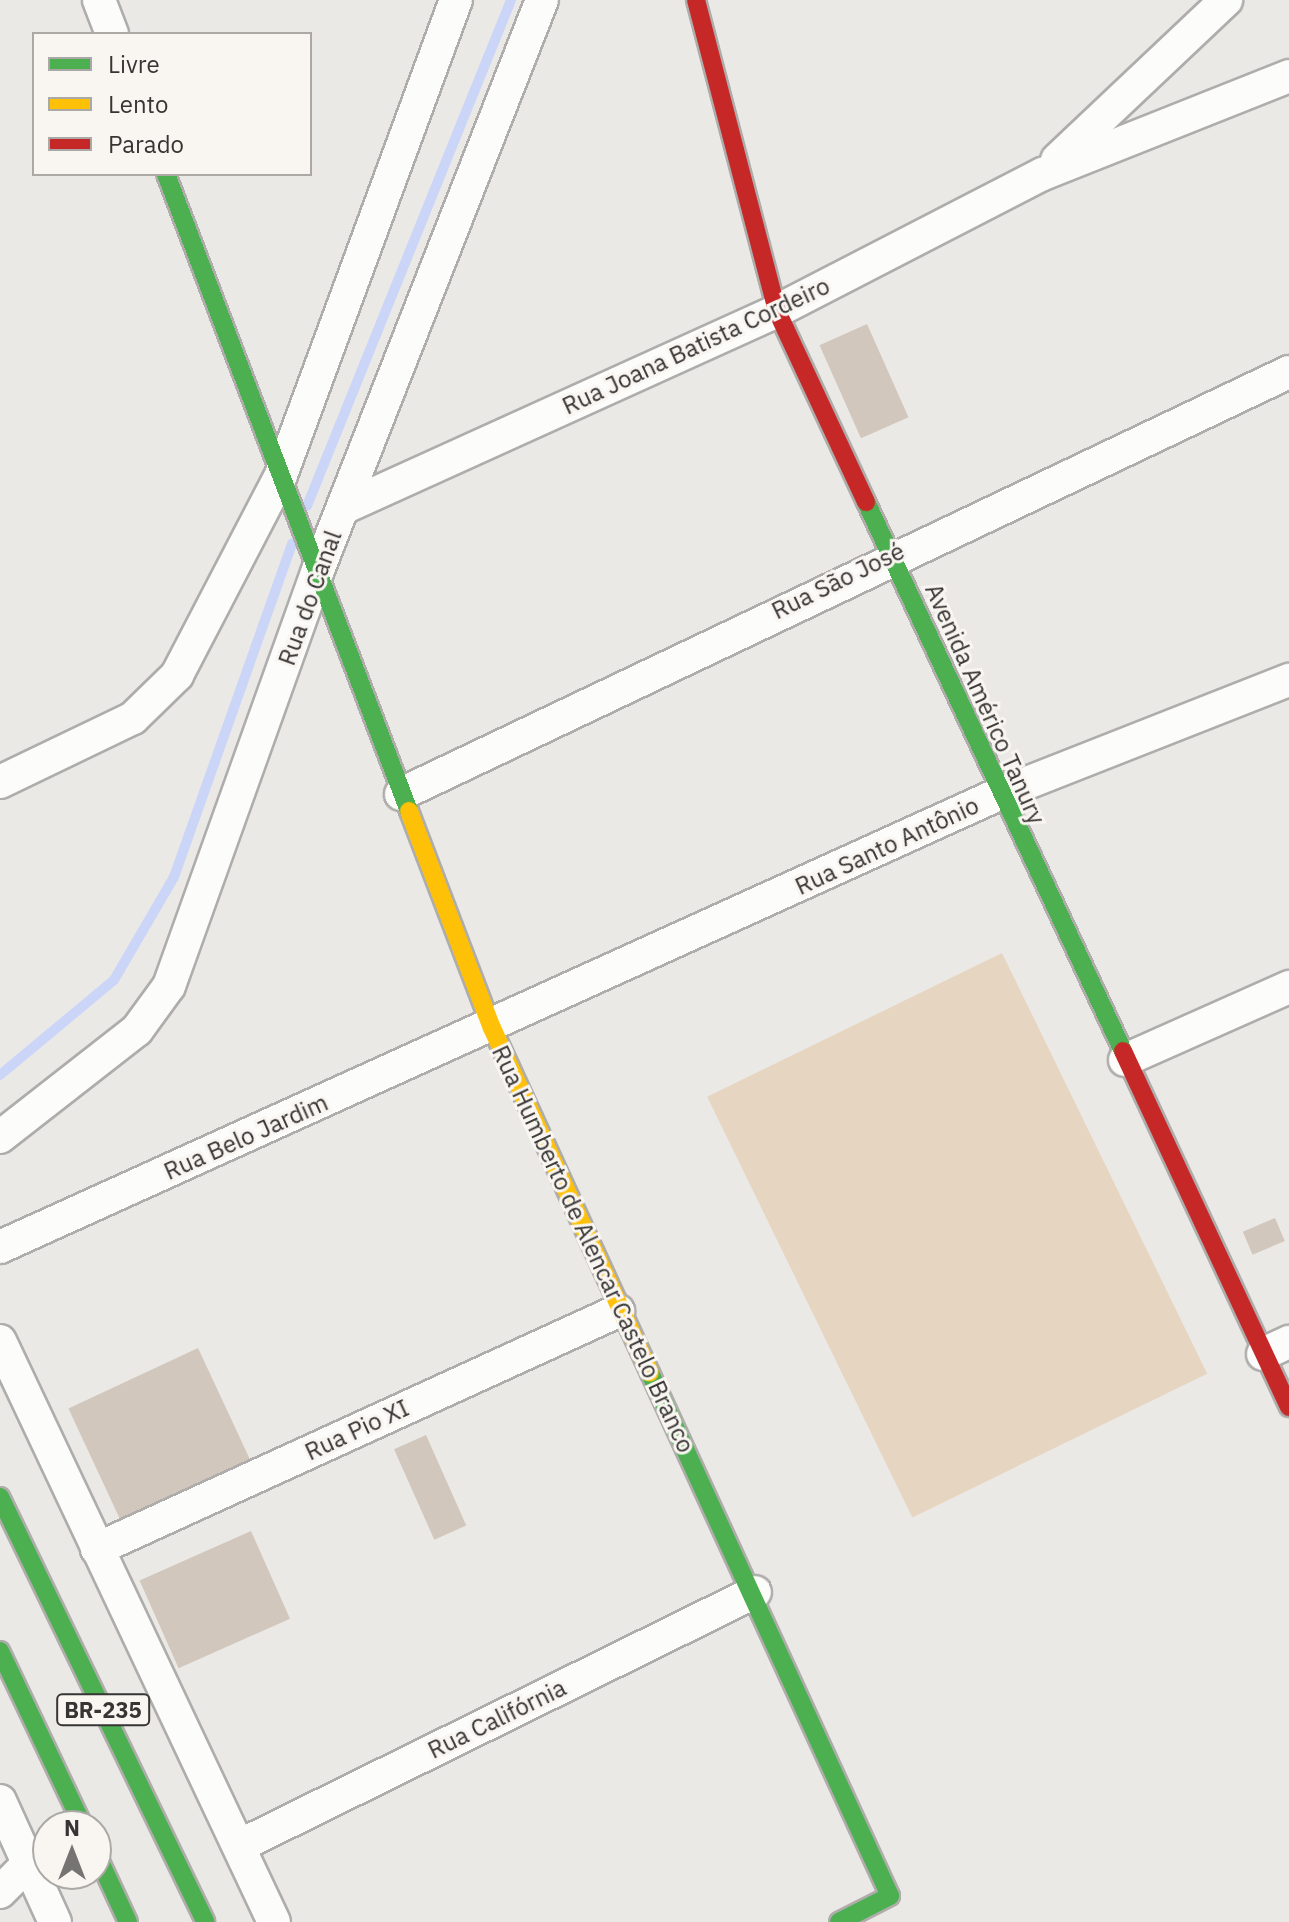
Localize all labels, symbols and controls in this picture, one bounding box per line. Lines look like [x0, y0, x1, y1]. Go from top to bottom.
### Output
legend [32, 32, 312, 176]
text: Livre [108, 48, 160, 80]
text: Lento [108, 88, 168, 120]
text: Parado [108, 128, 184, 160]
street label: Rua Joana Batista Cordeiro [558, 271, 834, 421]
street label: Rua do Canal [272, 527, 348, 669]
street label: Rua São José [767, 537, 909, 625]
street label: Avenida Américo Tanury [919, 579, 1051, 829]
street label: Rua Santo Antônio [791, 791, 983, 901]
street label: Rua Humberto de Alencar Castelo Branco [486, 1041, 700, 1457]
street label: Rua Belo Jardim [160, 1088, 332, 1186]
street label: Rua Pio XI [300, 1393, 414, 1467]
street label: Rua Califórnia [423, 1673, 571, 1765]
road number: BR-235 [55, 1692, 151, 1728]
north arrow [32, 1810, 112, 1890]
text: N [64, 1813, 80, 1842]

